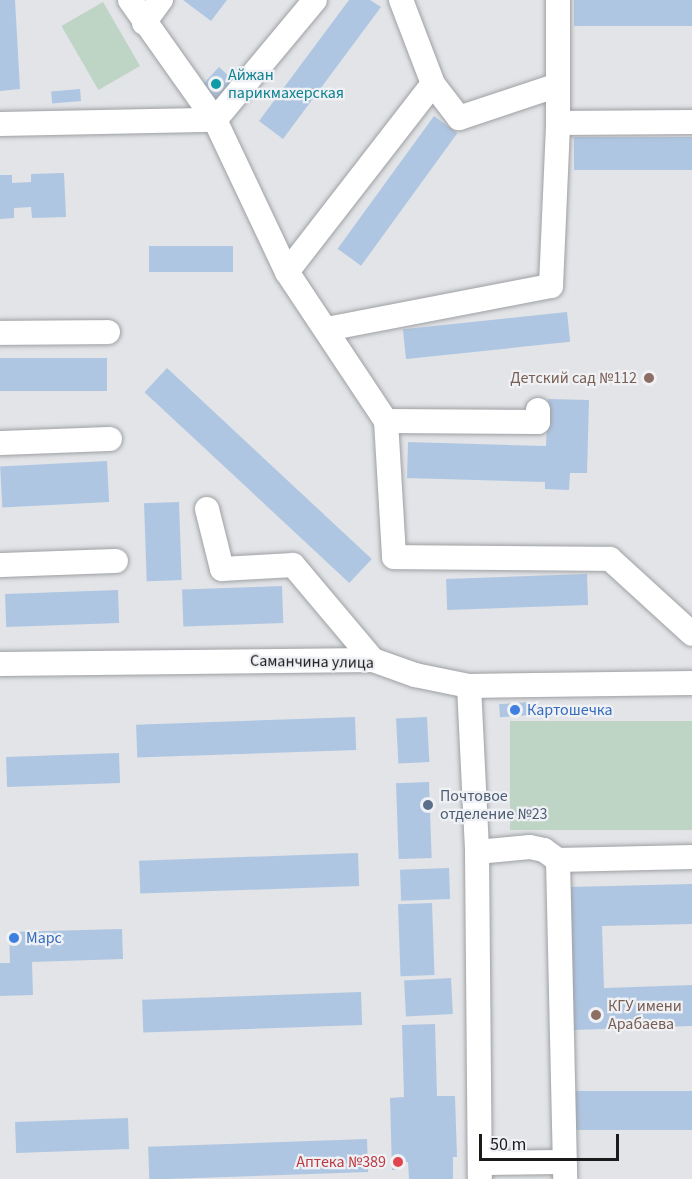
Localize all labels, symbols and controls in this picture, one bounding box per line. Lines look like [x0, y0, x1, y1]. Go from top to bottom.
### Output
place label: Айжан парикмахерская [228, 65, 344, 103]
marker: Айжан парикмахерская [209, 77, 223, 91]
place label: Детский сад №112 [510, 368, 637, 388]
marker: Детский сад №112 [642, 371, 656, 385]
street label: Саманчина улица [250, 651, 374, 673]
place label: Картошечка [527, 700, 613, 720]
marker: Картошечка [508, 703, 522, 717]
place label: Почтовое отделение №23 [440, 786, 548, 824]
marker: Почтовое отделение №23 [421, 798, 435, 812]
place label: Марс [26, 928, 62, 948]
marker: Марс [7, 931, 21, 945]
place label: КГУ имени Арабаева [608, 996, 682, 1034]
marker: КГУ имени Арабаева [589, 1008, 603, 1022]
scale bar [482, 1122, 622, 1160]
text: 50 m [490, 1132, 526, 1157]
place label: Аптека №389 [296, 1152, 386, 1172]
marker: Аптека №389 [391, 1155, 405, 1169]

